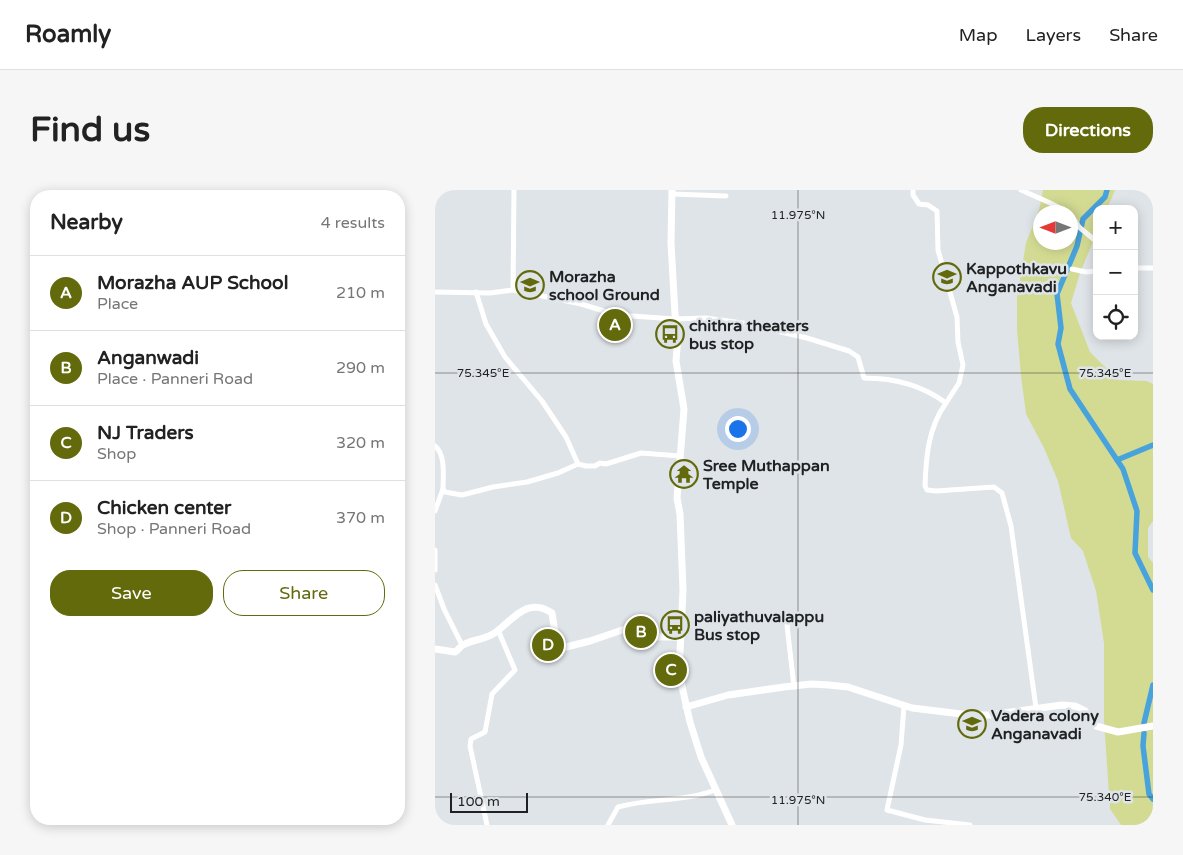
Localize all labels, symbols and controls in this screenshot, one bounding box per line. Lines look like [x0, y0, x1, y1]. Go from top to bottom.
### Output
text: Roamly [25, 20, 111, 49]
text: Map [959, 24, 998, 46]
text: Layers [1026, 24, 1081, 46]
text: Share [1109, 24, 1158, 46]
button: Directions [1023, 107, 1153, 153]
text: Find us [30, 109, 150, 151]
north arrow [1033, 205, 1078, 250]
map controls [1093, 205, 1138, 340]
button: + [1093, 205, 1138, 250]
text: 11.975°N [771, 208, 825, 222]
text: Nearby [50, 210, 123, 235]
text: 4 results [321, 213, 385, 233]
button: − [1093, 250, 1138, 295]
place label: Kappothkavu Anganavadi [966, 259, 1067, 297]
school or university icon: Kappothkavu Anganavadi [932, 262, 962, 292]
place label: Morazha school Ground [549, 267, 660, 305]
school or university icon: Morazha school Ground [515, 270, 545, 300]
text: Morazha AUP School [97, 272, 288, 294]
text: A [60, 283, 72, 303]
text: 210 m [336, 283, 385, 303]
text: Place [97, 294, 138, 314]
button: locate [1093, 295, 1138, 340]
pin: A [599, 306, 631, 344]
place label: chithra theaters bus stop [689, 316, 809, 354]
bus stop icon: chithra theaters bus stop [655, 319, 685, 349]
text: Anganwadi [97, 347, 199, 369]
text: B [60, 358, 72, 378]
text: 290 m [336, 358, 385, 378]
text: 75.345°E [457, 366, 510, 380]
text: 75.345°E [1079, 366, 1132, 380]
text: Place · Panneri Road [97, 369, 253, 389]
your location [725, 416, 751, 442]
text: NJ Traders [97, 422, 194, 444]
text: C [60, 433, 72, 453]
text: 320 m [336, 433, 385, 453]
text: Shop [97, 444, 136, 464]
place label: Sree Muthappan Temple [702, 456, 830, 494]
temple icon: Sree Muthappan Temple [669, 459, 699, 489]
text: Chicken center [97, 497, 231, 519]
text: D [60, 508, 72, 528]
text: 370 m [336, 508, 385, 528]
text: Shop · Panneri Road [97, 519, 251, 539]
button: Save [50, 570, 213, 616]
button: Share [223, 570, 385, 616]
place label: paliyathuvalappu Bus stop [694, 607, 824, 645]
bus stop icon: paliyathuvalappu Bus stop [660, 610, 690, 640]
pin: B [625, 613, 657, 651]
pin: D [532, 626, 564, 664]
pin: C [655, 651, 687, 689]
place label: Vadera colony Anganavadi [991, 706, 1099, 744]
school or university icon: Vadera colony Anganavadi [957, 709, 987, 739]
scale bar [450, 790, 527, 813]
text: 75.340°E [1079, 790, 1132, 804]
text: 100 m [457, 793, 500, 810]
text: 11.975°N [771, 793, 825, 807]

